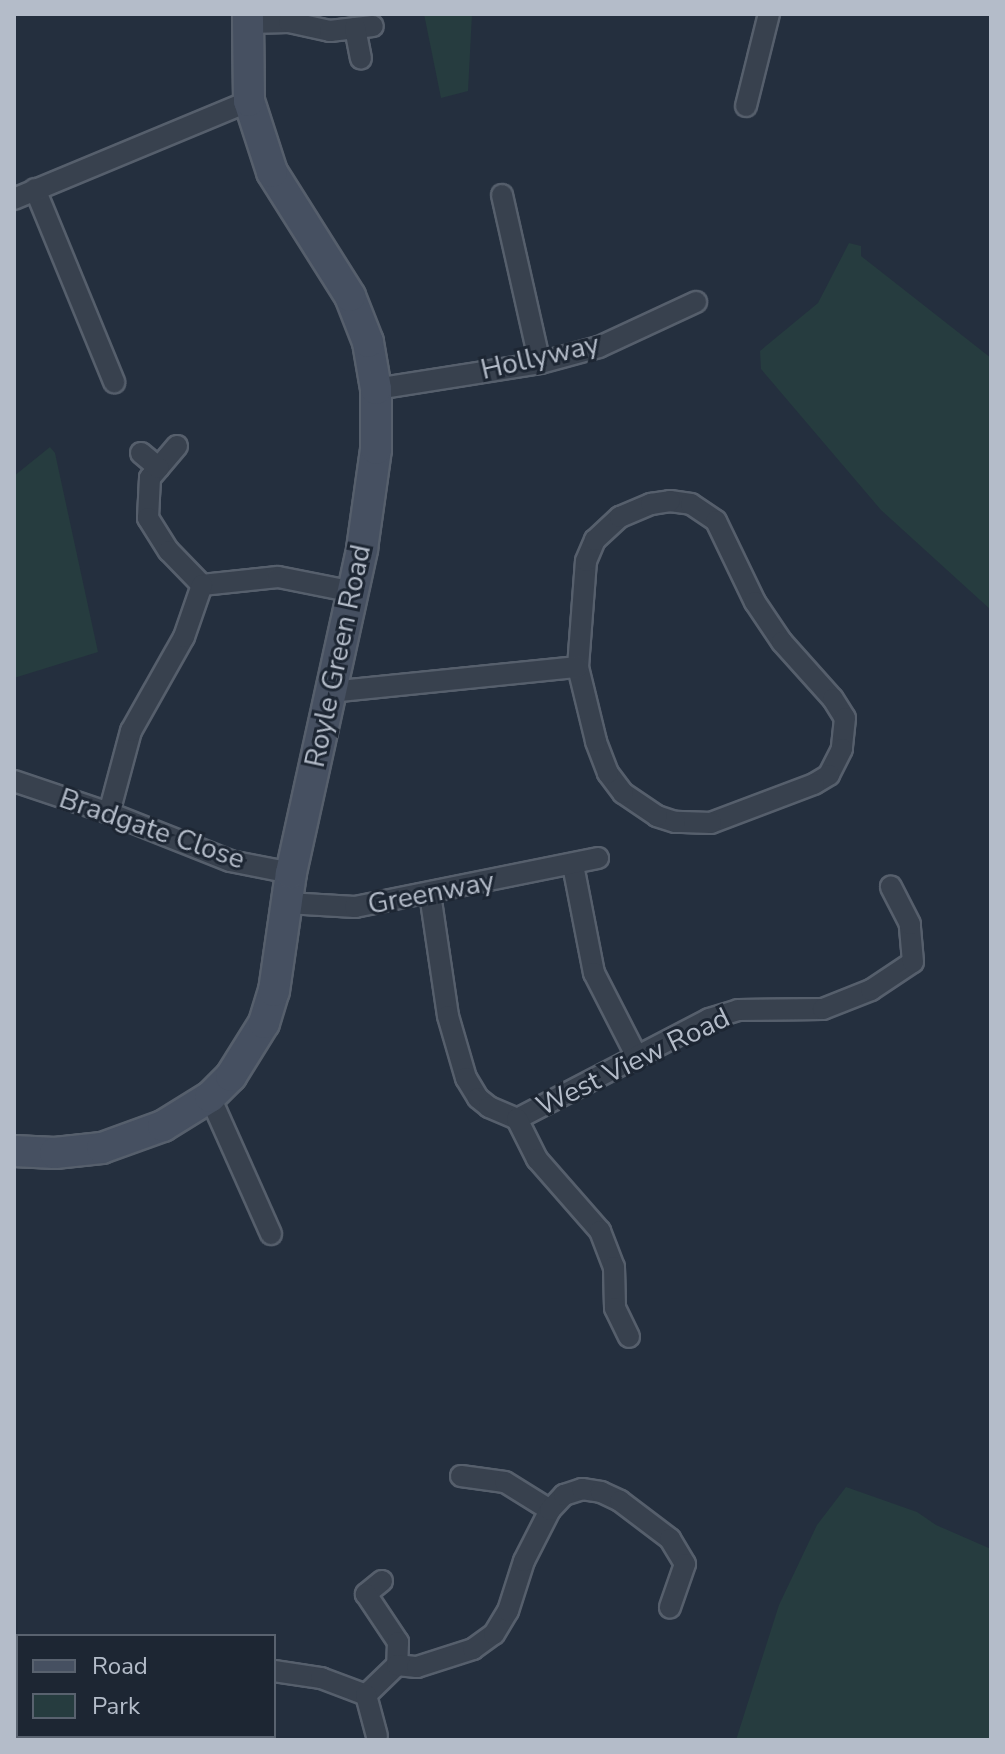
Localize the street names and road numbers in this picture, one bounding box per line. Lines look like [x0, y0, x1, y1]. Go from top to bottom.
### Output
street label: Hollyway [478, 327, 602, 387]
street label: Royle Green Road [298, 542, 378, 770]
street label: Bradgate Close [55, 782, 249, 876]
street label: Greenway [365, 864, 497, 922]
street label: West View Road [531, 1001, 735, 1123]

